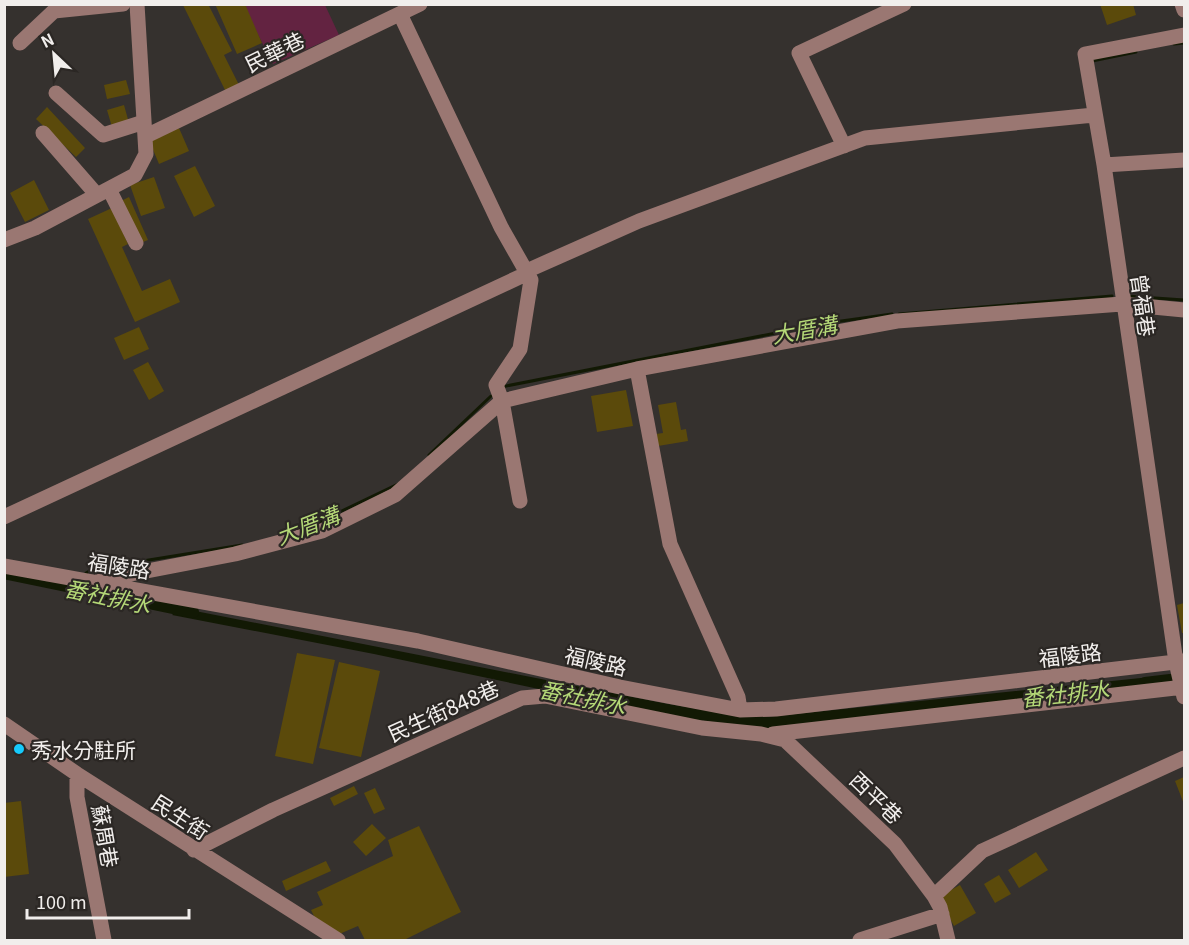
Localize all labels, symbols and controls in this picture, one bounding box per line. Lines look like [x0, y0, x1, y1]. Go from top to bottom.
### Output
north arrow [24, 24, 84, 84]
street label: 民華巷 [239, 24, 309, 78]
text: N [36, 26, 58, 53]
street label: 曾福巷 [1125, 272, 1163, 338]
water label: 大厝溝 [769, 306, 842, 349]
water label: 大厝溝 [270, 496, 346, 551]
street label: 福陵路 [86, 545, 152, 585]
water label: 番社排水 [62, 570, 155, 620]
street label: 福陵路 [1037, 635, 1103, 673]
street label: 福陵路 [562, 638, 630, 682]
water label: 番社排水 [537, 671, 630, 721]
water label: 番社排水 [1020, 671, 1111, 713]
street label: 民生街848巷 [383, 672, 503, 748]
place label: 秀水分駐所 [31, 734, 136, 764]
marker: 秀水分駐所 [12, 742, 26, 756]
street label: 西平巷 [844, 764, 910, 830]
street label: 民生街 [146, 786, 216, 846]
street label: 蘇周巷 [86, 802, 126, 870]
scale bar [27, 882, 189, 920]
text: 100 m [36, 888, 87, 914]

